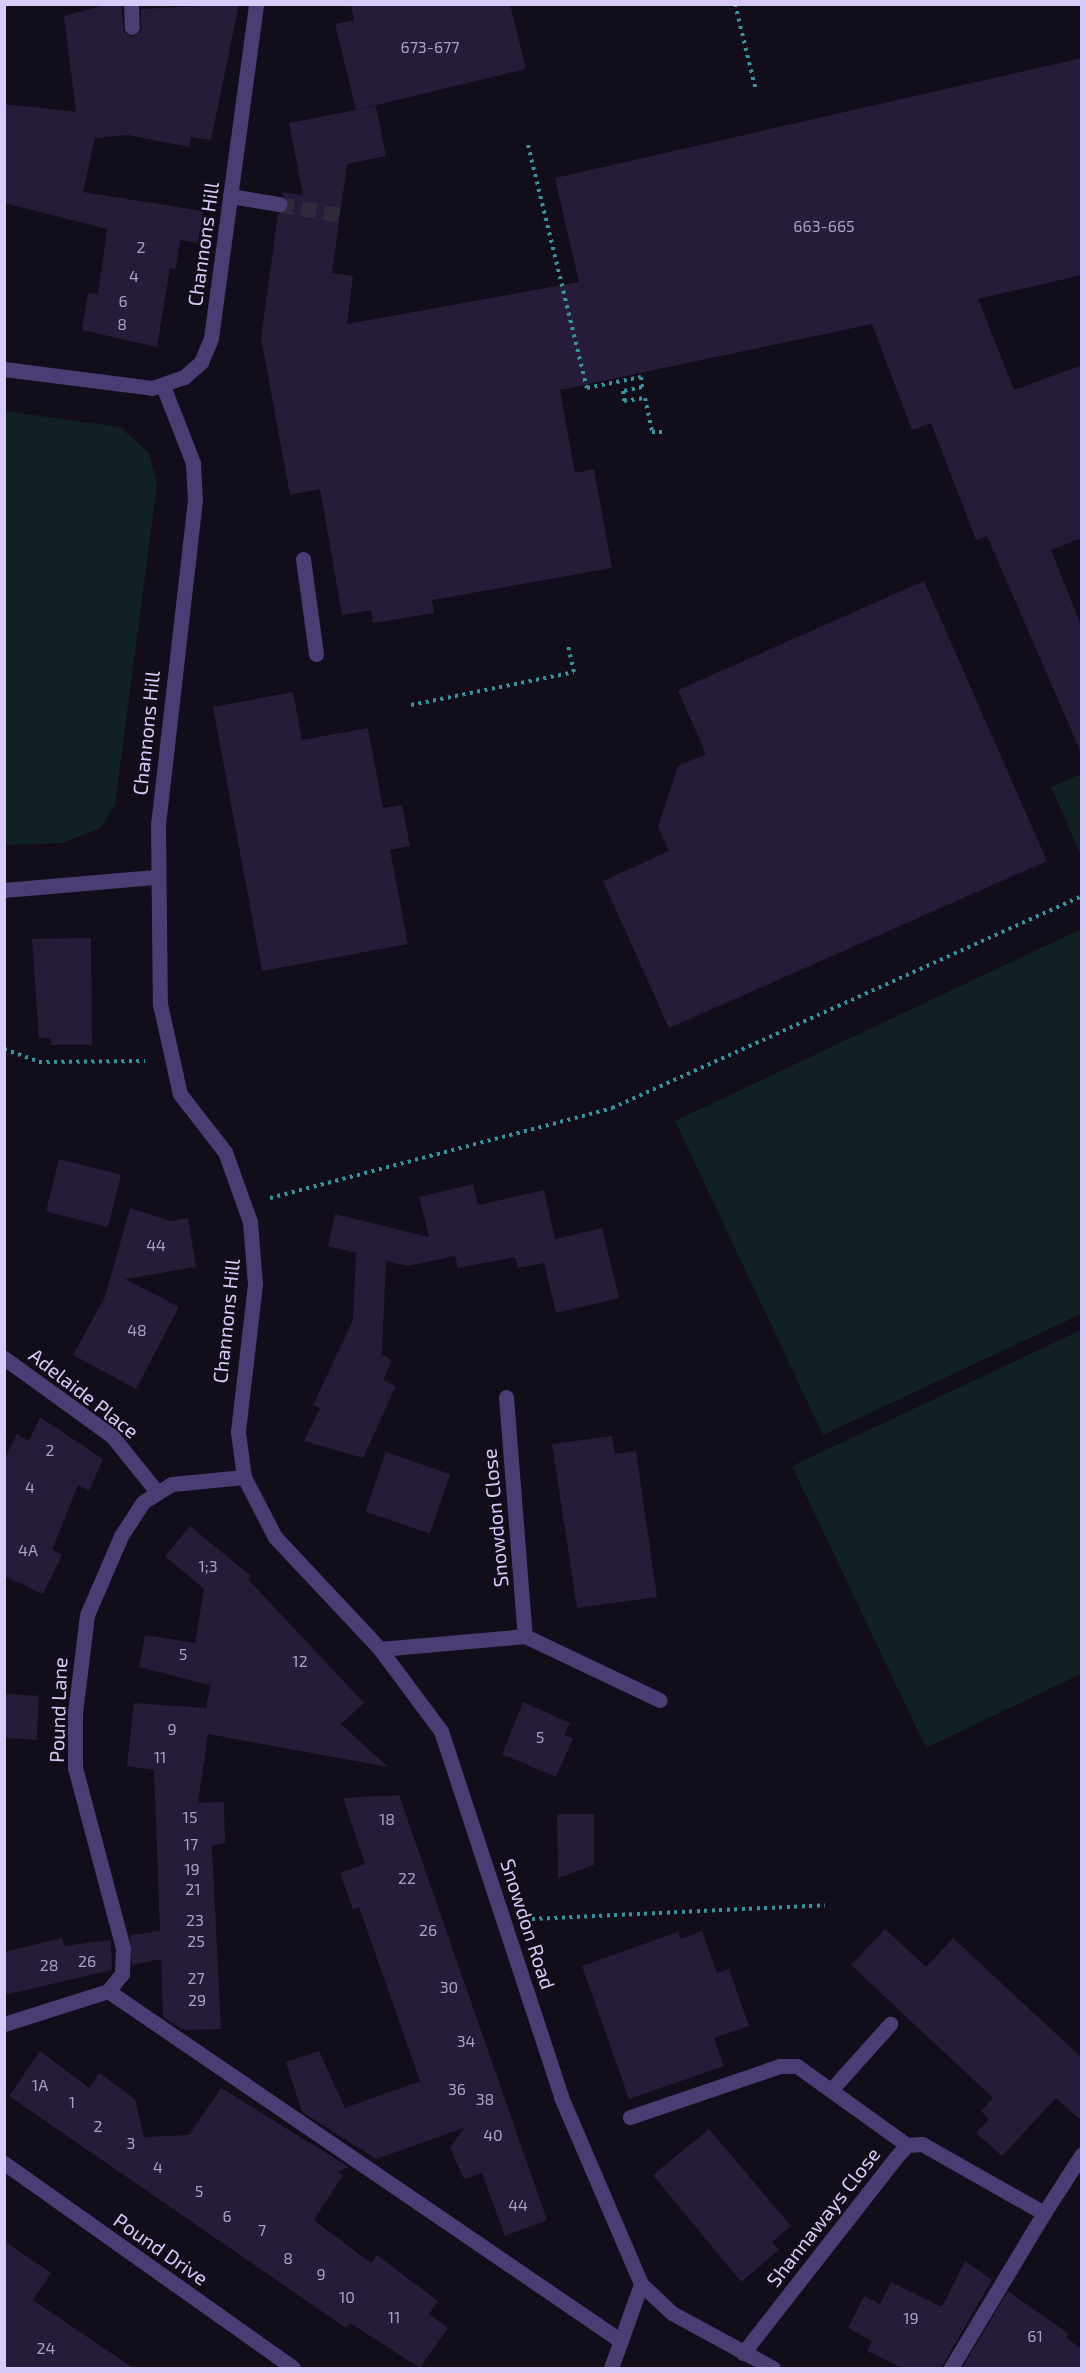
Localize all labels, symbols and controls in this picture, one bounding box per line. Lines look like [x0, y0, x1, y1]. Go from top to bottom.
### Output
house number: 673-677 [401, 37, 459, 57]
street label: Channons Hill [182, 180, 224, 308]
house number: 663-665 [793, 216, 855, 236]
house number: 2 [137, 237, 145, 257]
house number: 4 [129, 266, 139, 286]
house number: 6 [118, 291, 128, 311]
house number: 8 [117, 314, 127, 334]
street label: Channons Hill [128, 670, 164, 796]
house number: 44 [146, 1235, 166, 1255]
street label: Channons Hill [208, 1258, 244, 1384]
house number: 48 [127, 1320, 147, 1340]
street label: Adelaide Place [25, 1343, 143, 1443]
house number: 2 [46, 1440, 54, 1460]
street label: Snowdon Close [477, 1448, 513, 1588]
house number: 4 [25, 1477, 35, 1497]
house number: 4A [18, 1540, 38, 1560]
house number: 1;3 [198, 1556, 218, 1576]
house number: 5 [179, 1644, 187, 1664]
house number: 12 [292, 1651, 308, 1671]
street label: Pound Lane [44, 1657, 72, 1763]
house number: 9 [167, 1719, 177, 1739]
house number: 5 [536, 1727, 544, 1747]
house number: 11 [154, 1747, 166, 1767]
house number: 15 [183, 1807, 197, 1827]
house number: 18 [379, 1809, 395, 1829]
house number: 17 [184, 1834, 198, 1854]
street label: Snowdon Road [496, 1856, 560, 1992]
house number: 19 [184, 1859, 200, 1879]
house number: 22 [398, 1868, 416, 1888]
house number: 21 [185, 1879, 201, 1899]
house number: 23 [186, 1910, 204, 1930]
house number: 26 [419, 1920, 437, 1940]
house number: 25 [187, 1931, 205, 1951]
house number: 26 [78, 1951, 96, 1971]
house number: 28 [40, 1955, 58, 1975]
house number: 27 [187, 1968, 205, 1988]
house number: 30 [440, 1977, 458, 1997]
house number: 29 [188, 1990, 206, 2010]
house number: 34 [457, 2031, 475, 2051]
house number: 1A [32, 2075, 48, 2095]
house number: 36 [448, 2079, 466, 2099]
house number: 38 [476, 2089, 494, 2109]
house number: 1 [69, 2092, 75, 2112]
house number: 2 [94, 2116, 102, 2136]
house number: 40 [483, 2125, 503, 2145]
house number: 3 [127, 2133, 135, 2153]
street label: Shannaways Close [761, 2143, 885, 2291]
house number: 4 [153, 2157, 163, 2177]
house number: 5 [195, 2181, 203, 2201]
house number: 44 [508, 2195, 528, 2215]
house number: 6 [222, 2206, 232, 2226]
street label: Pound Drive [109, 2208, 213, 2290]
house number: 7 [258, 2220, 266, 2240]
house number: 8 [283, 2248, 293, 2268]
house number: 9 [316, 2264, 326, 2284]
house number: 10 [339, 2287, 355, 2307]
house number: 11 [388, 2307, 400, 2327]
house number: 19 [903, 2308, 919, 2328]
house number: 61 [1027, 2326, 1043, 2346]
house number: 24 [37, 2338, 55, 2358]

